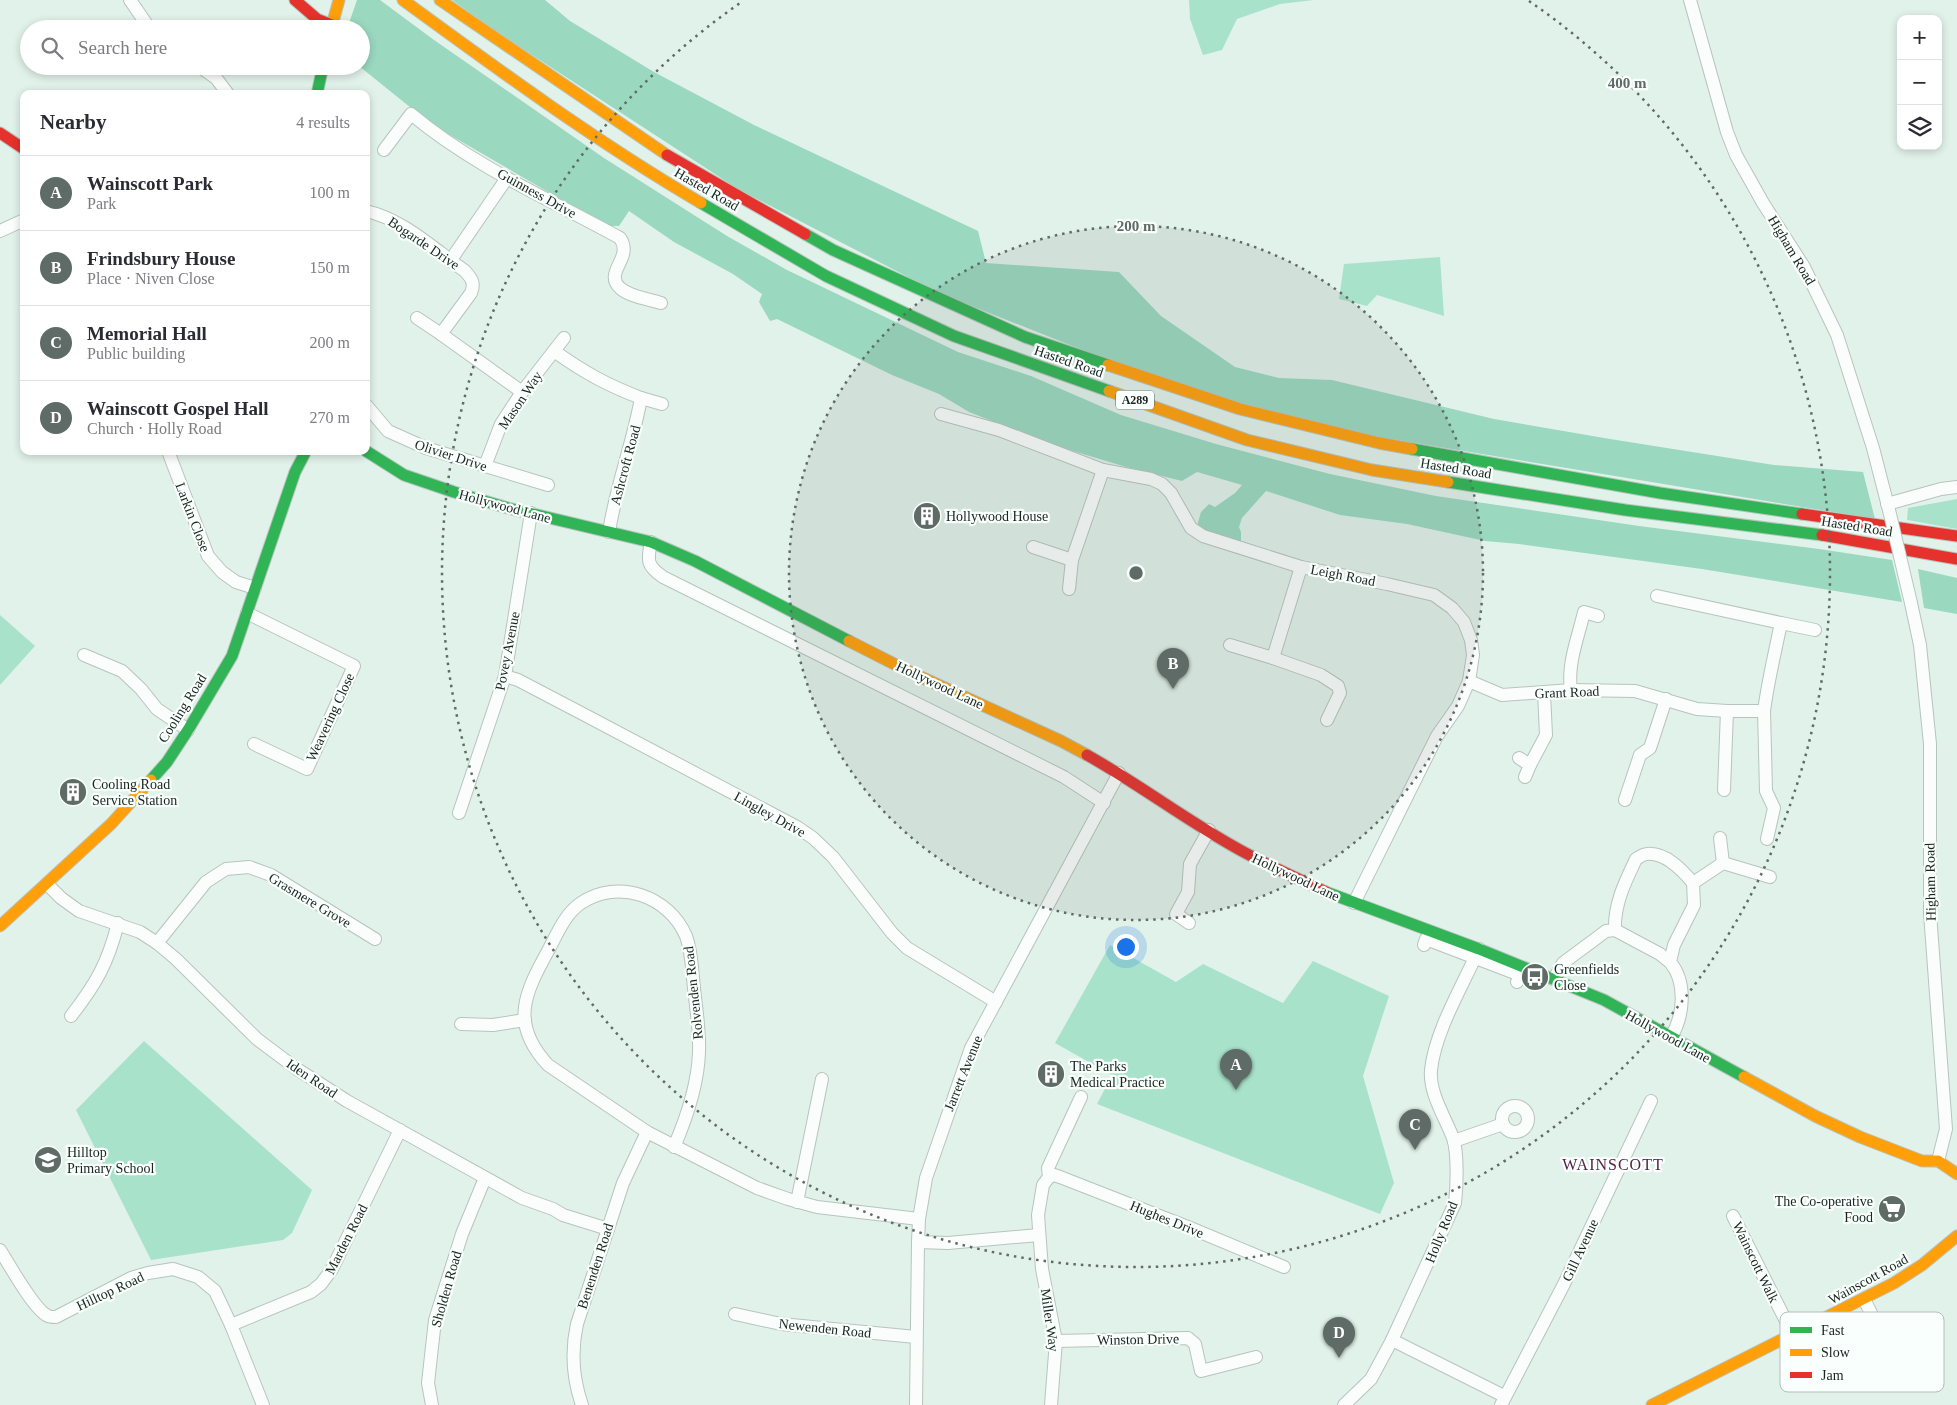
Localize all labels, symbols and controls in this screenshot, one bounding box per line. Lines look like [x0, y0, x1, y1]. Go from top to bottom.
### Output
map controls [1897, 15, 1942, 150]
button: + [1897, 15, 1942, 60]
search box [20, 20, 370, 75]
icon: search [38, 34, 66, 62]
text: Search here [78, 37, 167, 58]
button: − [1897, 60, 1942, 105]
text: 400 m [1608, 75, 1647, 91]
button: layers [1897, 105, 1942, 150]
text: Nearby [40, 110, 107, 134]
text: 4 results [296, 114, 350, 131]
street label: Hasted Road [672, 165, 742, 214]
street label: Guinness Drive [495, 166, 579, 221]
text: Wainscott Park [87, 173, 213, 194]
text: A [50, 184, 62, 201]
text: 100 m [310, 184, 350, 201]
text: Park [87, 195, 116, 212]
street label: Higham Road [1765, 213, 1818, 288]
street label: Bogarde Drive [385, 214, 462, 273]
text: 200 m [1117, 218, 1156, 234]
text: Frindsbury House [87, 248, 235, 269]
text: B [51, 259, 61, 276]
text: 150 m [310, 259, 350, 276]
text: Place · Niven Close [87, 270, 215, 287]
text: Memorial Hall [87, 323, 207, 344]
text: C [50, 334, 62, 351]
text: 200 m [310, 334, 350, 351]
street label: Hasted Road [1032, 343, 1105, 380]
text: Public building [87, 345, 185, 362]
street label: Mason Way [496, 368, 545, 432]
road number: A289 [1116, 390, 1154, 410]
text: Wainscott Gospel Hall [87, 398, 269, 419]
text: D [50, 409, 62, 426]
text: 270 m [310, 409, 350, 426]
text: Church · Holly Road [87, 420, 222, 437]
street label: Ashcroft Road [608, 424, 643, 507]
street label: Olivier Drive [413, 437, 489, 474]
street label: Hasted Road [1419, 455, 1493, 482]
street label: Larkin Close [173, 481, 213, 554]
street label: Hollywood Lane [457, 487, 552, 526]
building icon: Hollywood House [912, 501, 942, 531]
place label: Hollywood House [946, 509, 1048, 524]
street label: Hasted Road [1820, 513, 1894, 540]
street label: Leigh Road [1309, 562, 1377, 589]
centre of rings [1127, 564, 1145, 582]
street label: Povey Avenue [492, 610, 523, 692]
pin: B [1157, 648, 1189, 689]
street label: Hollywood Lane [894, 659, 986, 712]
street label: Cooling Road [155, 671, 209, 745]
street label: Weavering Close [303, 671, 357, 764]
street label: Grant Road [1534, 684, 1600, 701]
building icon: Cooling Road Service Station [58, 777, 88, 807]
place label: Cooling Road Service Station [92, 777, 177, 808]
street label: Lingley Drive [732, 789, 808, 840]
street label: Higham Road [1922, 843, 1939, 921]
street label: Hollywood Lane [1250, 851, 1342, 904]
street label: Grasmere Grove [266, 870, 353, 931]
your location [1113, 934, 1139, 960]
street label: Rolvenden Road [681, 946, 706, 1040]
bus stop icon: Greenfields Close [1520, 962, 1550, 992]
place label: Greenfields Close [1554, 962, 1619, 993]
street label: Hollywood Lane [1623, 1007, 1713, 1066]
street label: Jarrett Avenue [941, 1033, 985, 1113]
pin: A [1220, 1049, 1252, 1090]
street label: Iden Road [284, 1056, 340, 1101]
building icon: The Parks Medical Practice [1036, 1059, 1066, 1089]
place label: The Parks Medical Practice [1070, 1059, 1164, 1090]
pin: C [1399, 1109, 1431, 1150]
school or university icon: Hilltop Primary School [33, 1145, 63, 1175]
place label: Hilltop Primary School [67, 1145, 155, 1176]
district label: WAINSCOTT [1562, 1156, 1664, 1173]
place label: The Co-operative Food [1775, 1194, 1873, 1225]
supermarket icon: The Co-operative Food [1877, 1194, 1907, 1224]
street label: Hughes Drive [1128, 1198, 1206, 1241]
street label: Holly Road [1422, 1199, 1461, 1265]
street label: Marden Road [322, 1202, 371, 1277]
street label: Gill Avenue [1559, 1217, 1601, 1284]
street label: Wainscott Walk [1730, 1219, 1782, 1305]
street label: Benenden Road [575, 1222, 616, 1311]
street label: Sholden Road [428, 1249, 465, 1329]
street label: Wainscott Road [1826, 1251, 1911, 1307]
street label: Hilltop Road [74, 1269, 146, 1314]
street label: Miller Way [1038, 1288, 1061, 1353]
legend [1780, 1312, 1944, 1392]
street label: Newenden Road [778, 1316, 872, 1341]
pin: D [1323, 1317, 1355, 1358]
text: Fast [1821, 1323, 1844, 1338]
street label: Winston Drive [1097, 1331, 1179, 1348]
text: Slow [1821, 1345, 1851, 1360]
text: Jam [1821, 1368, 1844, 1383]

